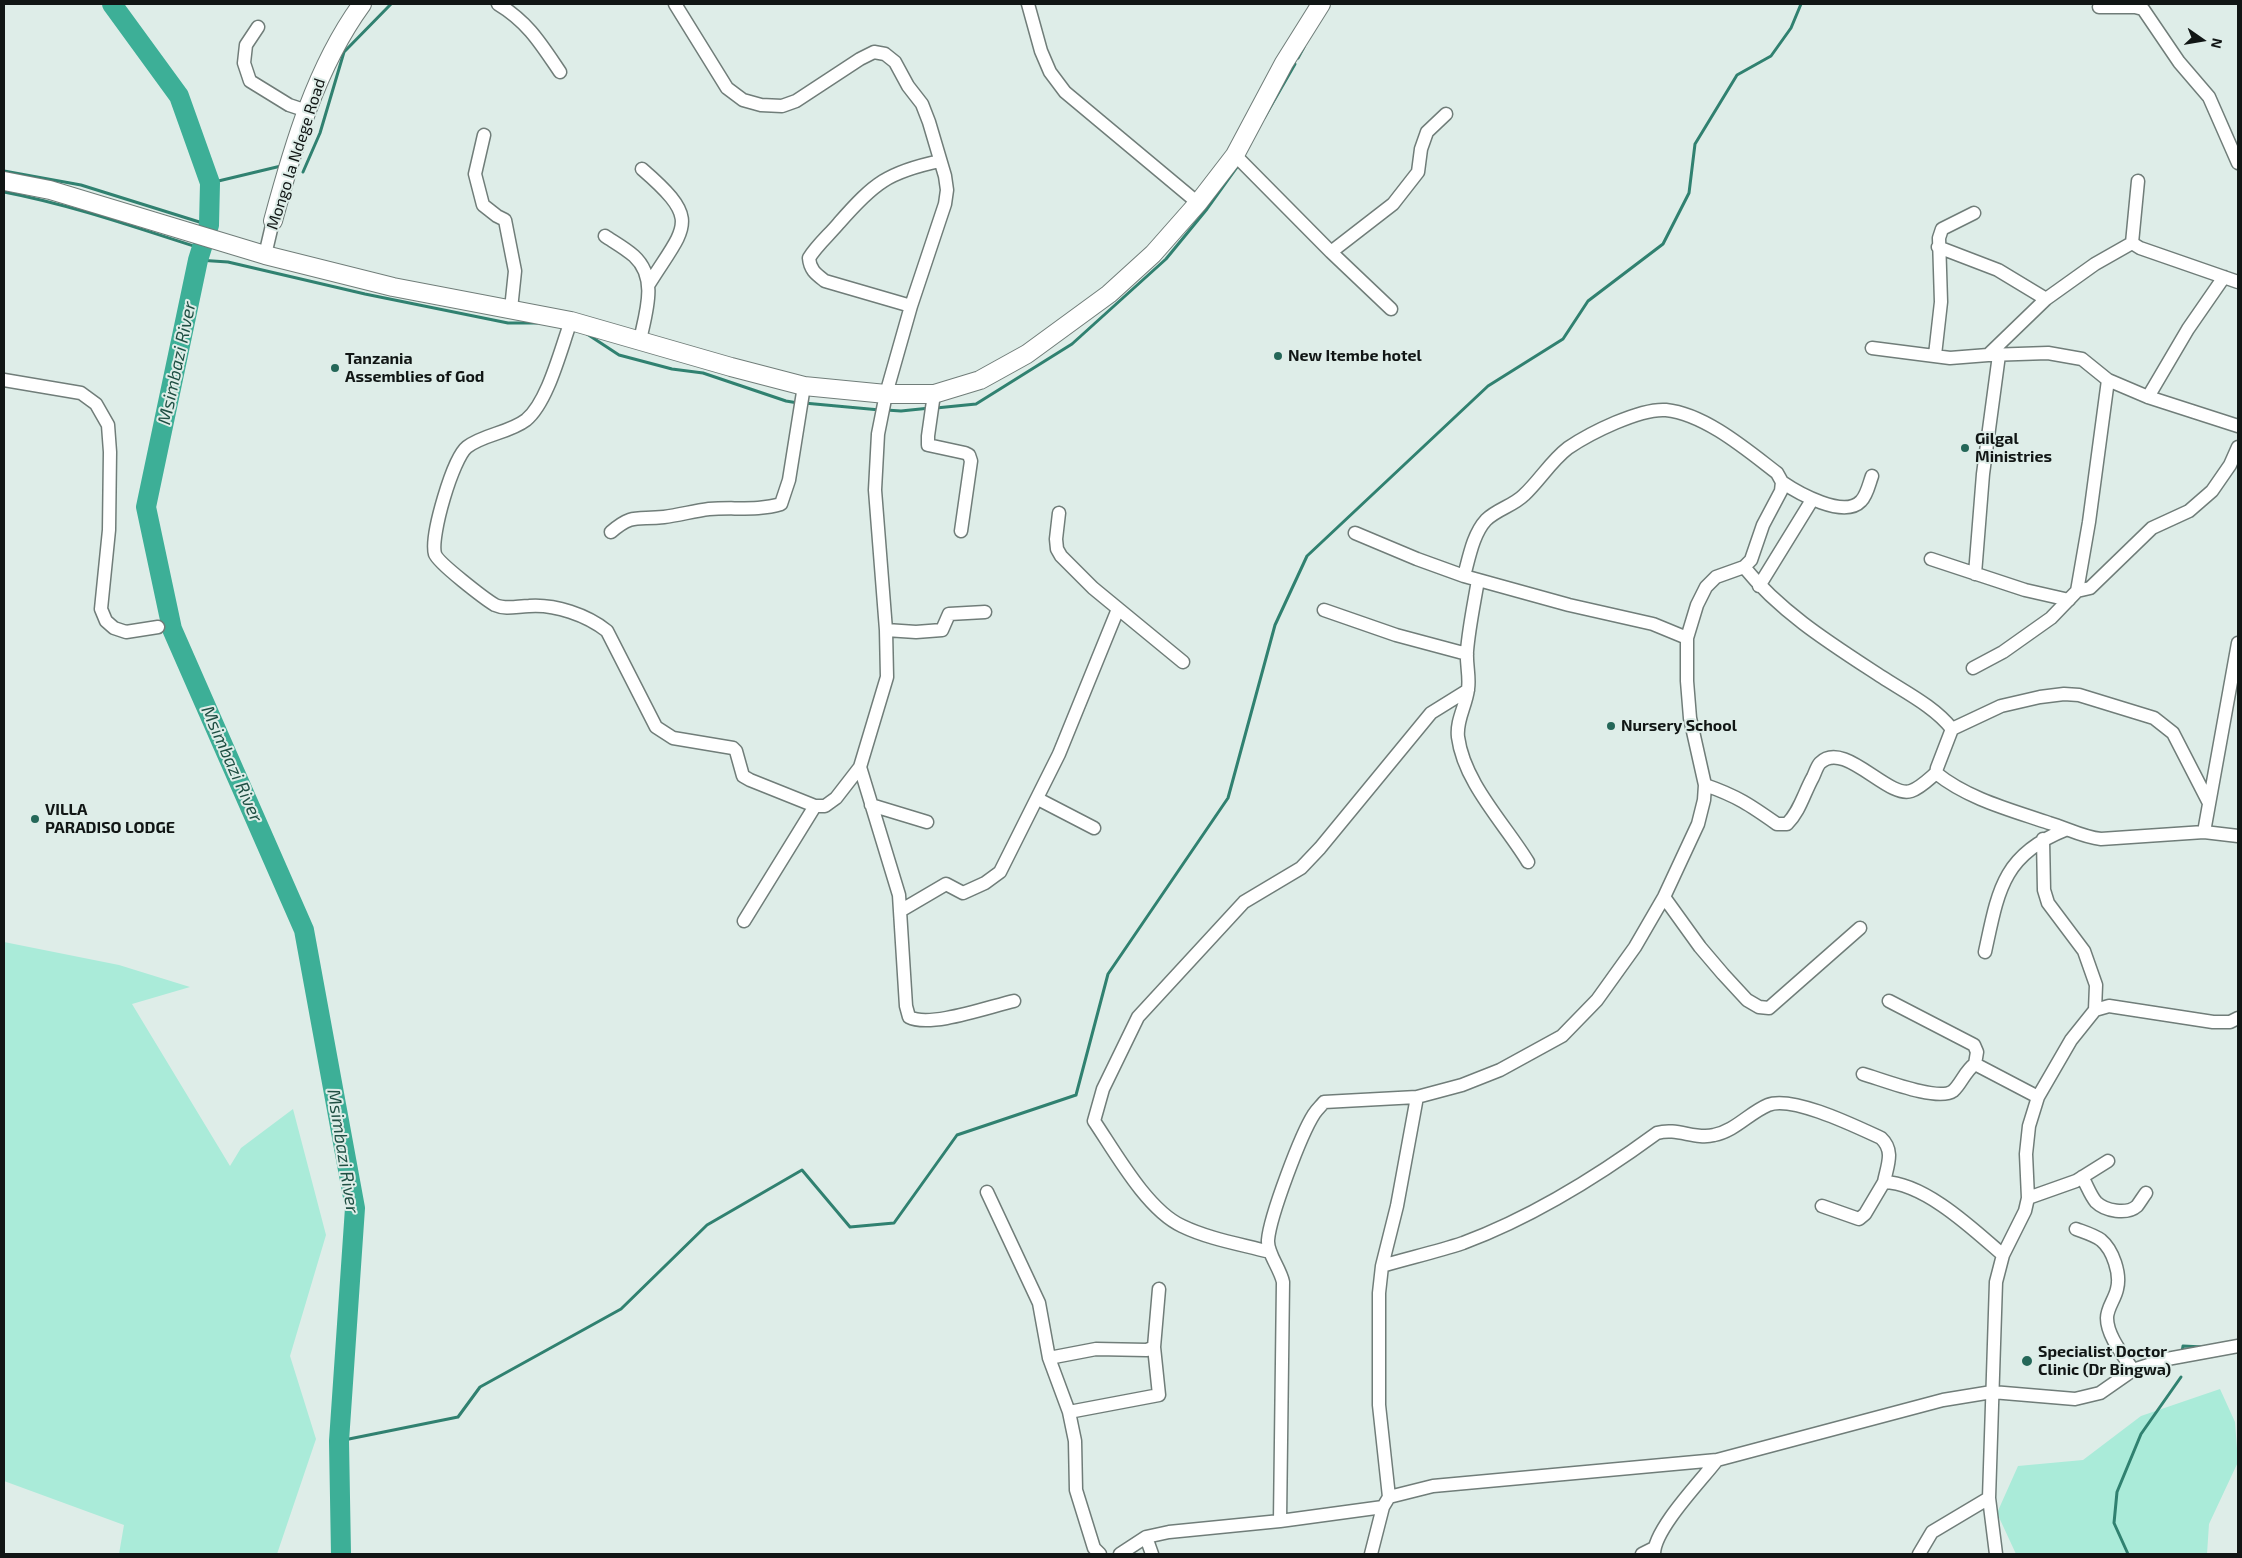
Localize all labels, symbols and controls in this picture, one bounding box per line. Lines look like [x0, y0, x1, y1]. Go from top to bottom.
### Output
north arrow [2177, 15, 2227, 65]
text: N [2208, 37, 2227, 50]
street label: Mongo la Ndege Road [262, 76, 330, 232]
water label: Msimbazi River [153, 300, 201, 426]
place label: New Itembe hotel [1288, 346, 1422, 366]
place label: Tanzania Assemblies of God [345, 349, 484, 387]
marker: New Itembe hotel [1272, 350, 1284, 362]
marker: Tanzania Assemblies of God [329, 362, 341, 374]
place label: Gilgal Ministries [1975, 429, 2052, 467]
marker: Gilgal Ministries [1959, 442, 1971, 454]
water label: Msimbazi River [197, 702, 267, 826]
place label: Nursery School [1621, 716, 1737, 736]
marker: Nursery School [1605, 720, 1617, 732]
place label: VILLA PARADISO LODGE [45, 800, 175, 838]
marker: VILLA PARADISO LODGE [29, 813, 41, 825]
water label: Msimbazi River [323, 1088, 363, 1214]
place label: Specialist Doctor Clinic (Dr Bingwa) [2038, 1342, 2171, 1380]
marker: Specialist Doctor Clinic (Dr Bingwa) [2020, 1354, 2034, 1368]

